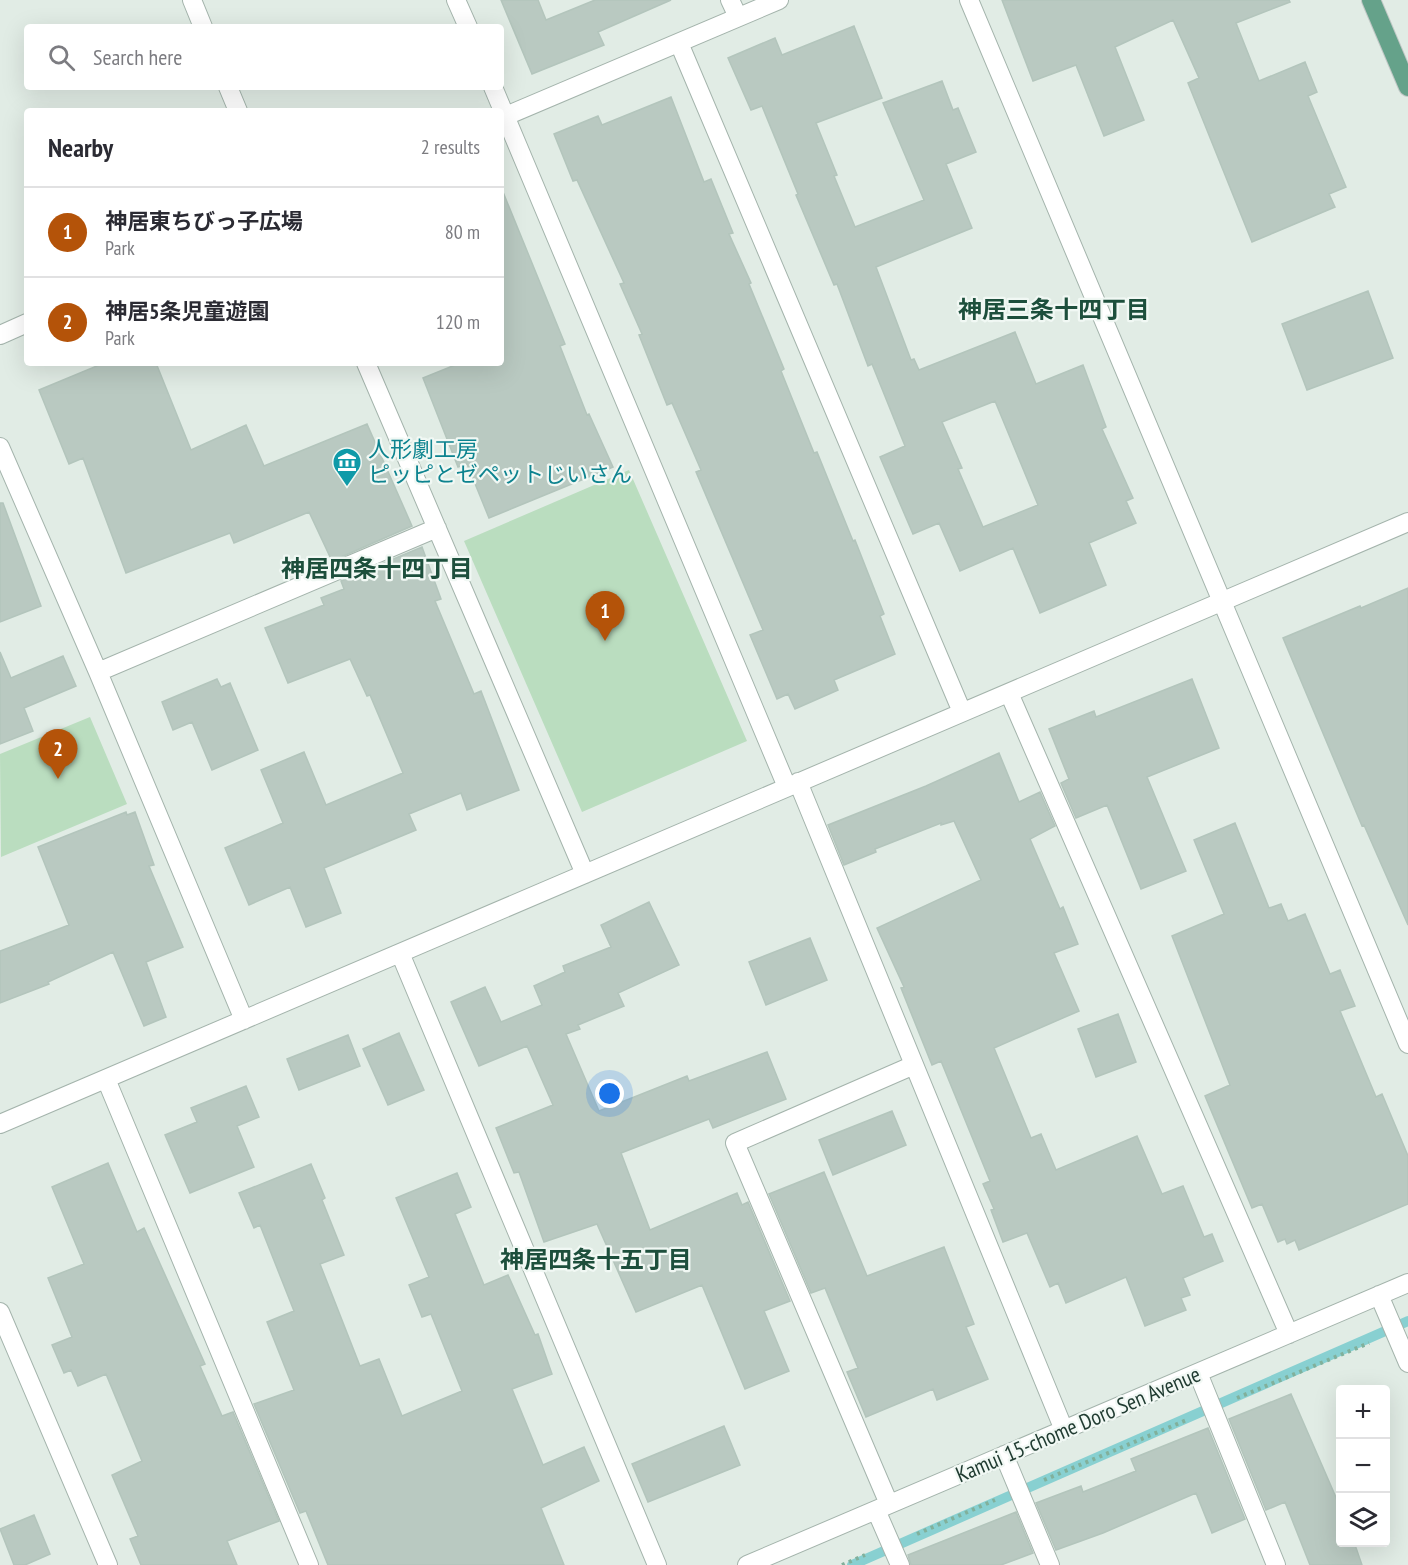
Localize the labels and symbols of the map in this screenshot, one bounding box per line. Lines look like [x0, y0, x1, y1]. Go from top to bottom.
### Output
district label: 神居三条十四丁目 [958, 294, 1150, 325]
place label: 人形劇工房 ピッピとゼペットじいさん [368, 435, 632, 488]
museum icon: 人形劇工房 ピッピとゼペットじいさん [331, 446, 363, 488]
district label: 神居四条十四丁目 [281, 553, 473, 584]
pin: 1 [586, 592, 624, 641]
pin: 2 [38, 730, 78, 779]
your location [595, 1079, 624, 1108]
district label: 神居四条十五丁目 [500, 1244, 692, 1275]
street label: Kamui 15-chome Doro Sen Avenue [952, 1360, 1204, 1488]

